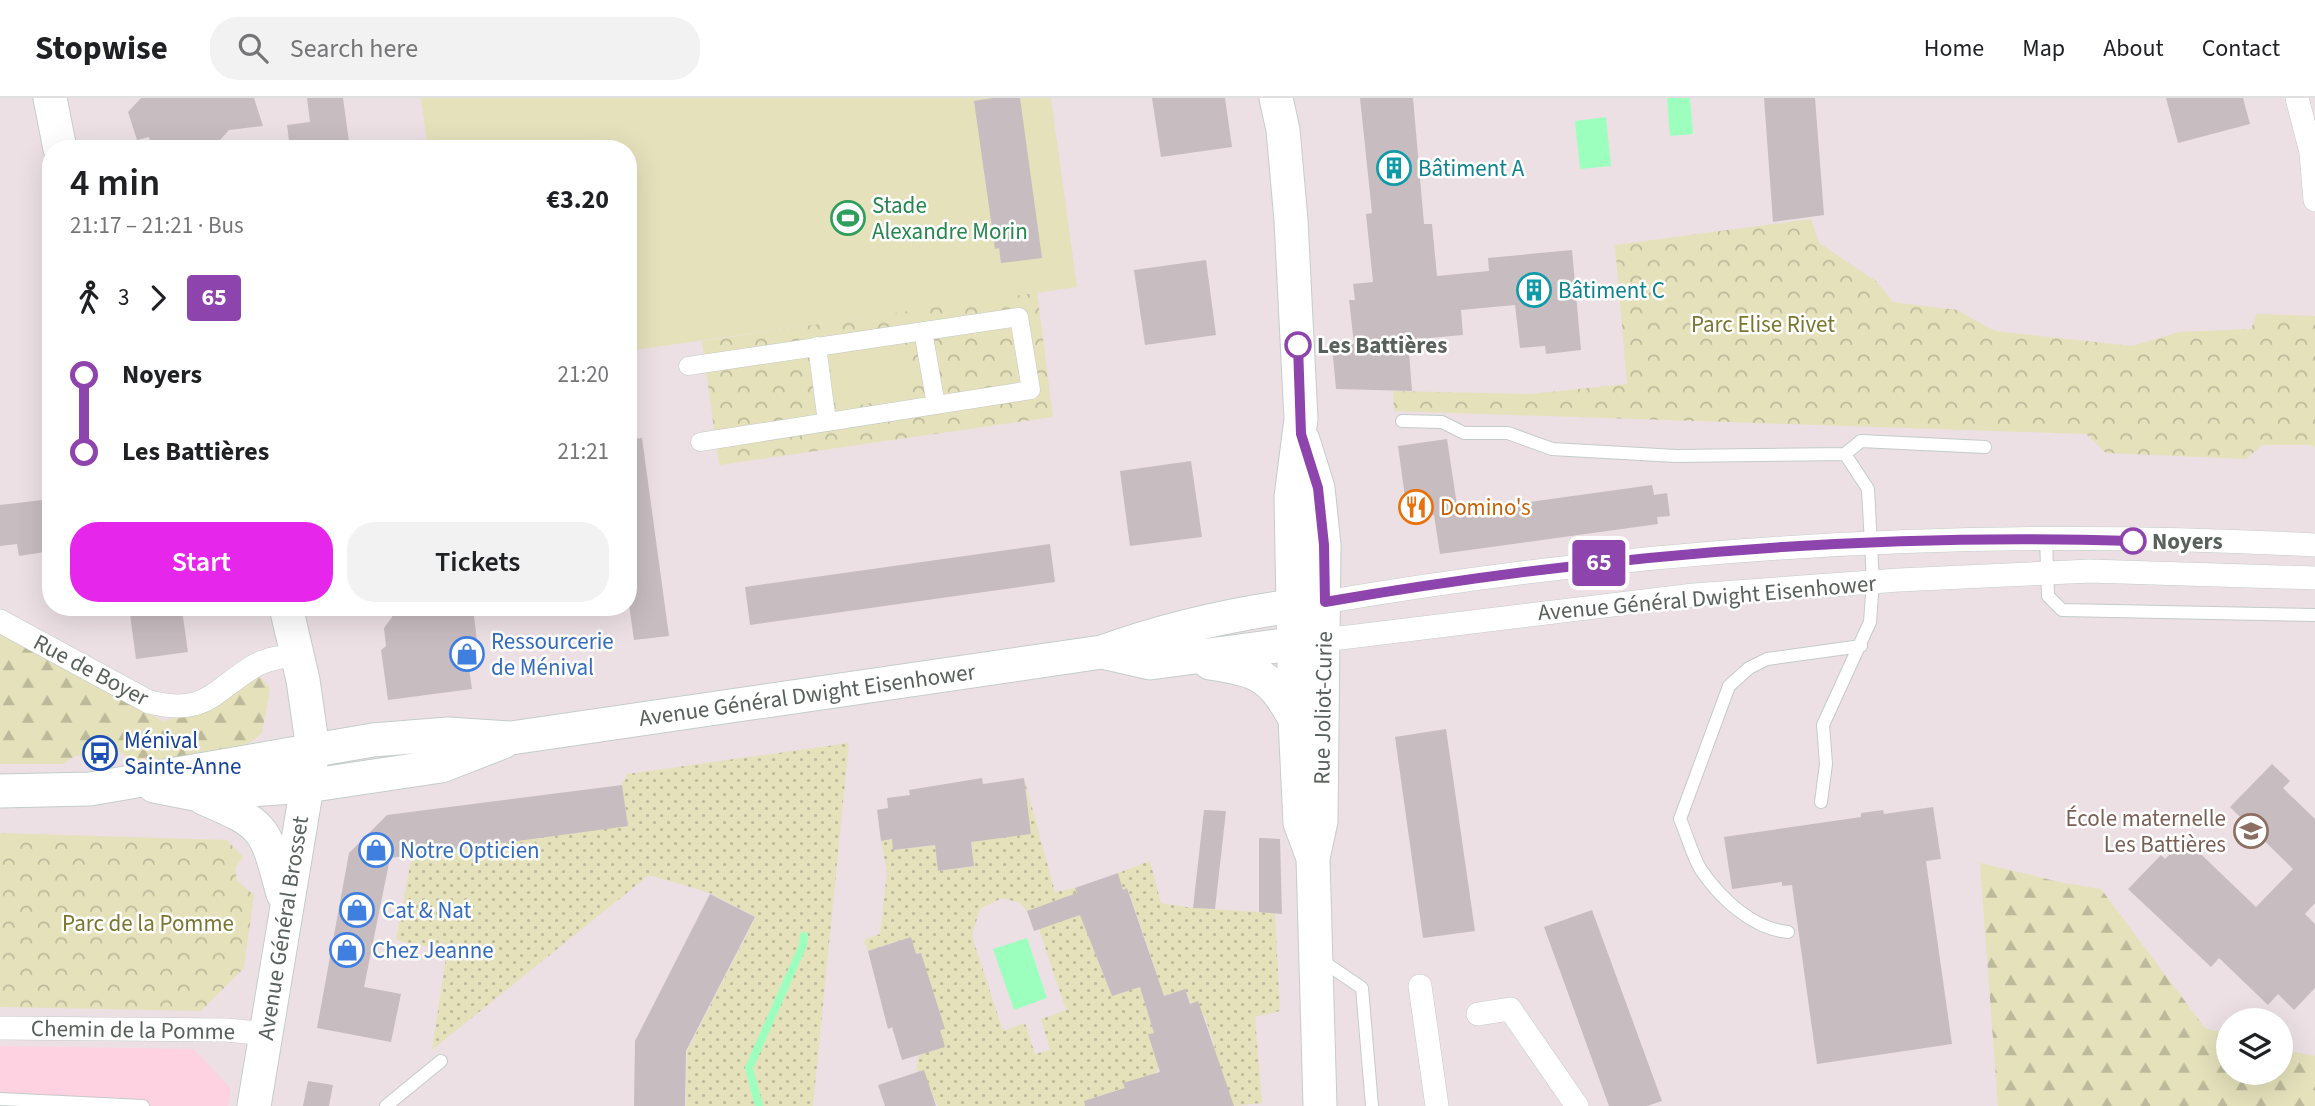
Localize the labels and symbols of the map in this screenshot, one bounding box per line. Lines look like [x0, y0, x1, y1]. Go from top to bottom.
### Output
building icon: Bâtiment A [1375, 149, 1413, 187]
place label: Bâtiment A [1418, 152, 1525, 185]
place label: Stade Alexandre Morin [872, 189, 1028, 248]
sports icon: Stade Alexandre Morin [829, 199, 867, 237]
building icon: Bâtiment C [1515, 271, 1553, 309]
place label: Bâtiment C [1558, 274, 1665, 307]
park label: Parc Elise Rivet [1691, 308, 1835, 341]
place label: Les Battières [1317, 329, 1447, 362]
marker: Les Battières [1285, 332, 1311, 358]
restaurant icon: Domino's [1397, 488, 1435, 526]
place label: Domino's [1440, 491, 1531, 524]
place label: Noyers [2152, 525, 2223, 558]
marker: Noyers [2120, 528, 2146, 554]
line badge: 65 [1568, 540, 1630, 586]
street label: Avenue Général Dwight Eisenhower [1536, 567, 1879, 629]
place label: Ressourcerie de Ménival [491, 625, 614, 684]
street label: Rue de Boyer [27, 626, 155, 715]
street label: Rue Joliot-Curie [1305, 631, 1341, 785]
shop icon: Ressourcerie de Ménival [448, 635, 486, 673]
street label: Avenue Général Dwight Eisenhower [637, 655, 978, 735]
place label: Ménival Sainte-Anne [124, 724, 241, 783]
bus stop icon: Ménival Sainte-Anne [81, 734, 119, 772]
place label: École maternelle Les Battières [2065, 802, 2226, 861]
school or university icon: École maternelle Les Battières [2232, 812, 2270, 850]
street label: Avenue Général Brosset [249, 813, 317, 1042]
shop icon: Notre Opticien [357, 831, 395, 869]
place label: Notre Opticien [400, 834, 540, 867]
shop icon: Cat & Nat [338, 891, 376, 929]
place label: Cat & Nat [382, 894, 472, 927]
park label: Parc de la Pomme [62, 907, 234, 940]
shop icon: Chez Jeanne [328, 931, 366, 969]
place label: Chez Jeanne [372, 934, 494, 967]
street label: Chemin de la Pomme [31, 1012, 235, 1048]

